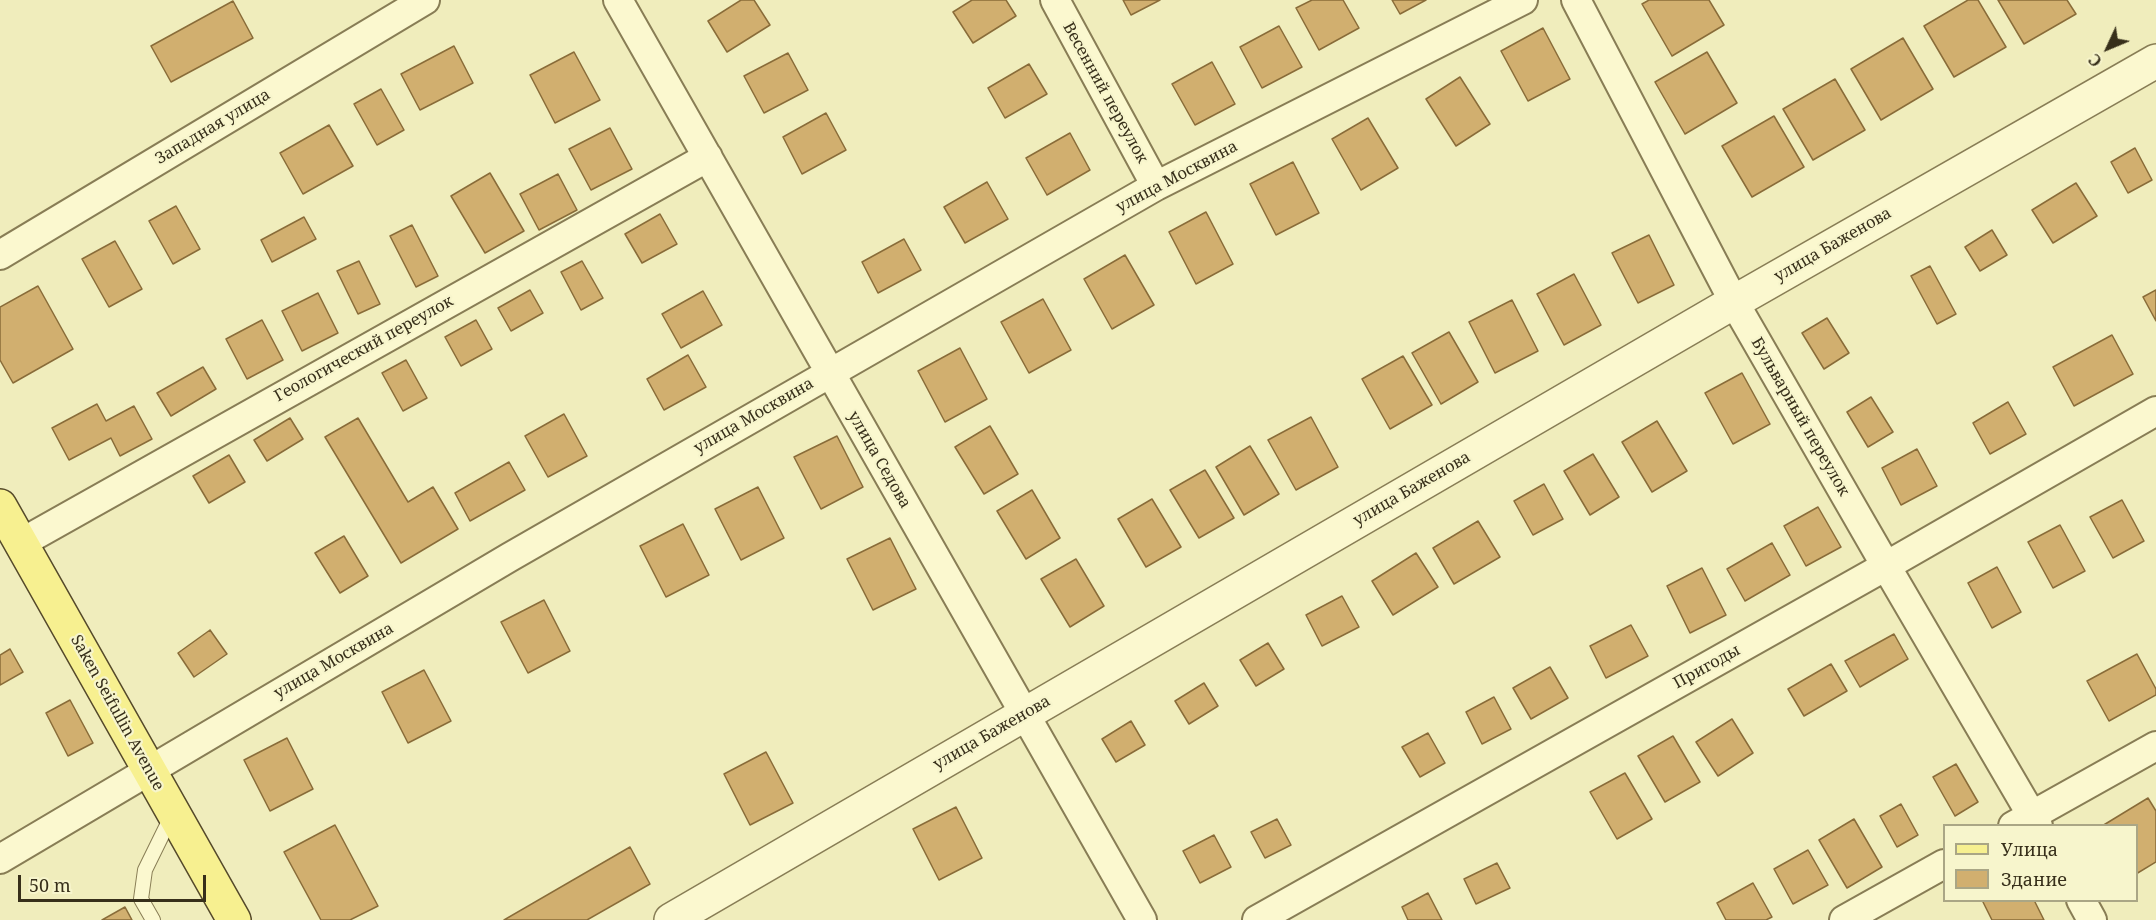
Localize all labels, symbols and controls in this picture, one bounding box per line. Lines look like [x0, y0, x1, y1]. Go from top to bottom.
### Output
north arrow [2078, 18, 2138, 78]
street label: Весенний переулок [1058, 19, 1152, 167]
text: С [2083, 49, 2107, 72]
street label: Западная улица [152, 85, 274, 169]
street label: улица Москвина [1113, 137, 1241, 217]
street label: улица Баженова [1771, 204, 1895, 286]
street label: Геологический переулок [271, 292, 457, 406]
street label: Бульварный переулок [1747, 334, 1853, 500]
street label: улица Москвина [691, 374, 817, 458]
street label: улица Седова [843, 408, 915, 512]
street label: улица Баженова [1350, 448, 1474, 530]
street label: улица Москвина [271, 619, 397, 703]
street label: Saken Seifullin Avenue [66, 632, 168, 794]
street label: Пригоды [1670, 641, 1744, 693]
street label: улица Баженова [930, 692, 1054, 774]
legend [1943, 824, 2138, 902]
text: Улица [2001, 837, 2058, 861]
scale bar [21, 863, 208, 901]
text: Здание [2001, 867, 2067, 891]
text: 50 m [29, 873, 71, 897]

